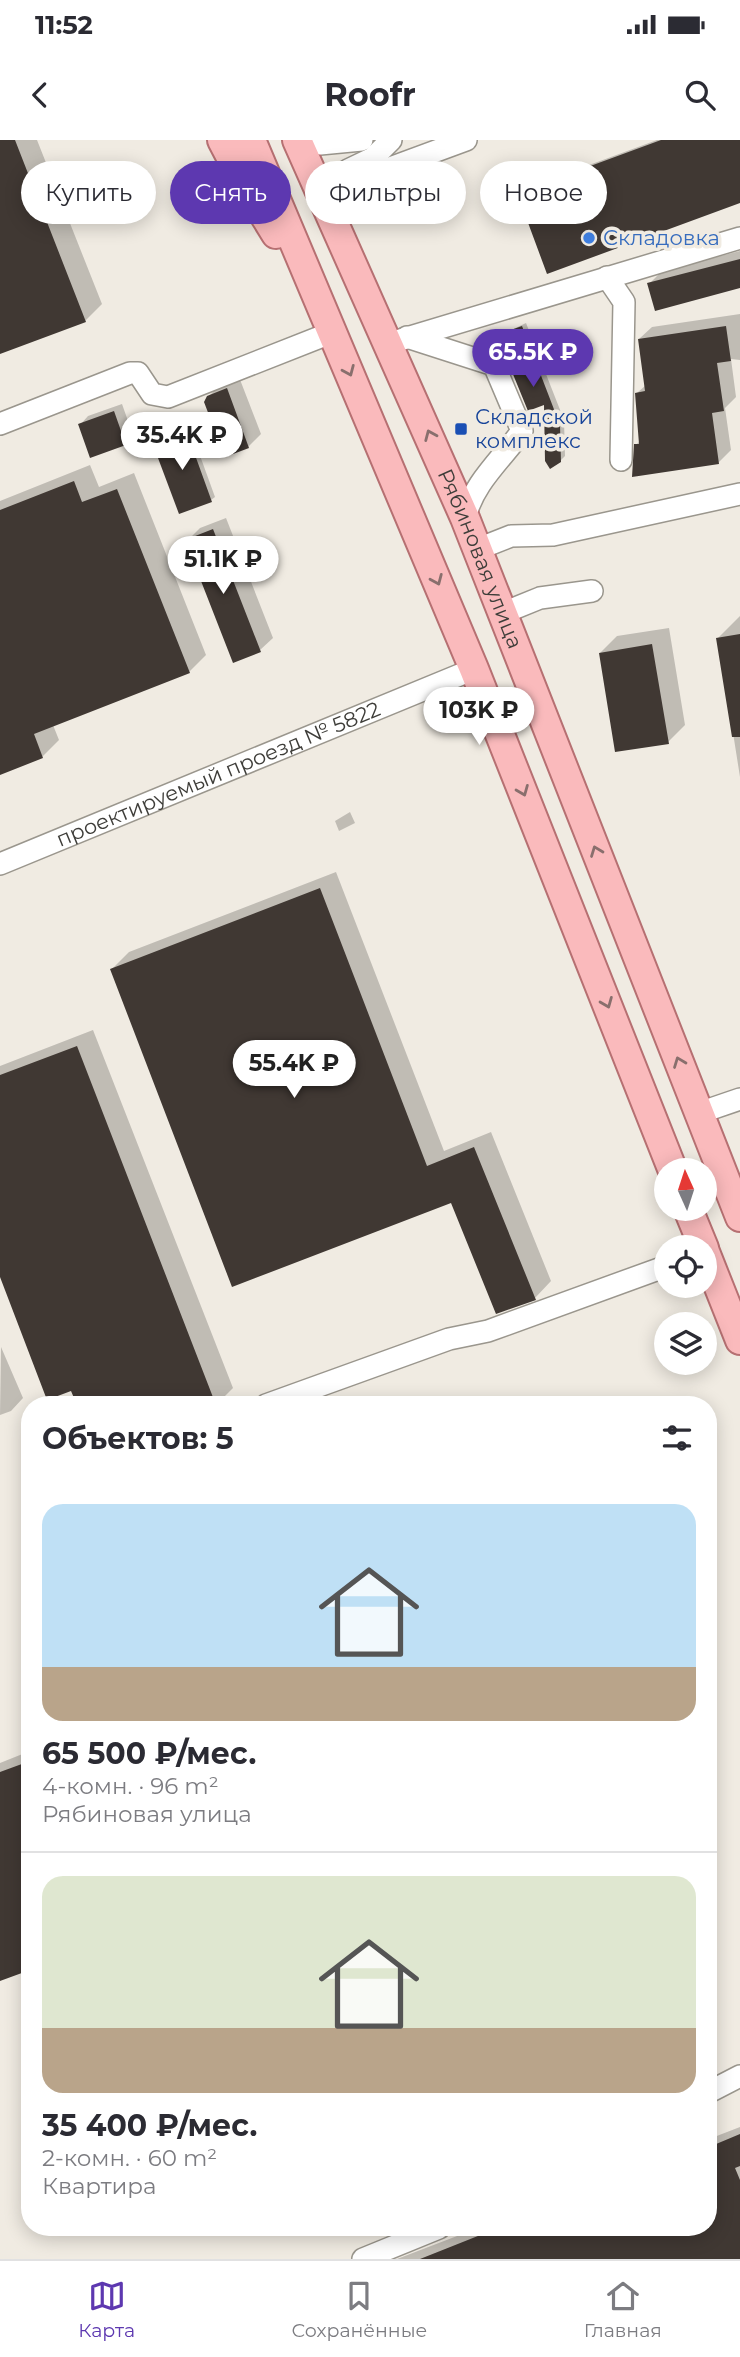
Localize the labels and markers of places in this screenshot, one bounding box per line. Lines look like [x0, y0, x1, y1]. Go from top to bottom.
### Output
place label: Складовка [603, 225, 720, 250]
marker: Складовка [581, 230, 597, 246]
pin: 65.5K ₽ [468, 330, 598, 389]
place label: Складской комплекс [475, 404, 593, 453]
pin: 35.4K ₽ [117, 412, 247, 472]
marker: Складской комплекс [453, 421, 469, 437]
pin: 51.1K ₽ [158, 536, 288, 596]
pin: 103K ₽ [422, 688, 536, 747]
pin: 55.4K ₽ [229, 1040, 359, 1100]

